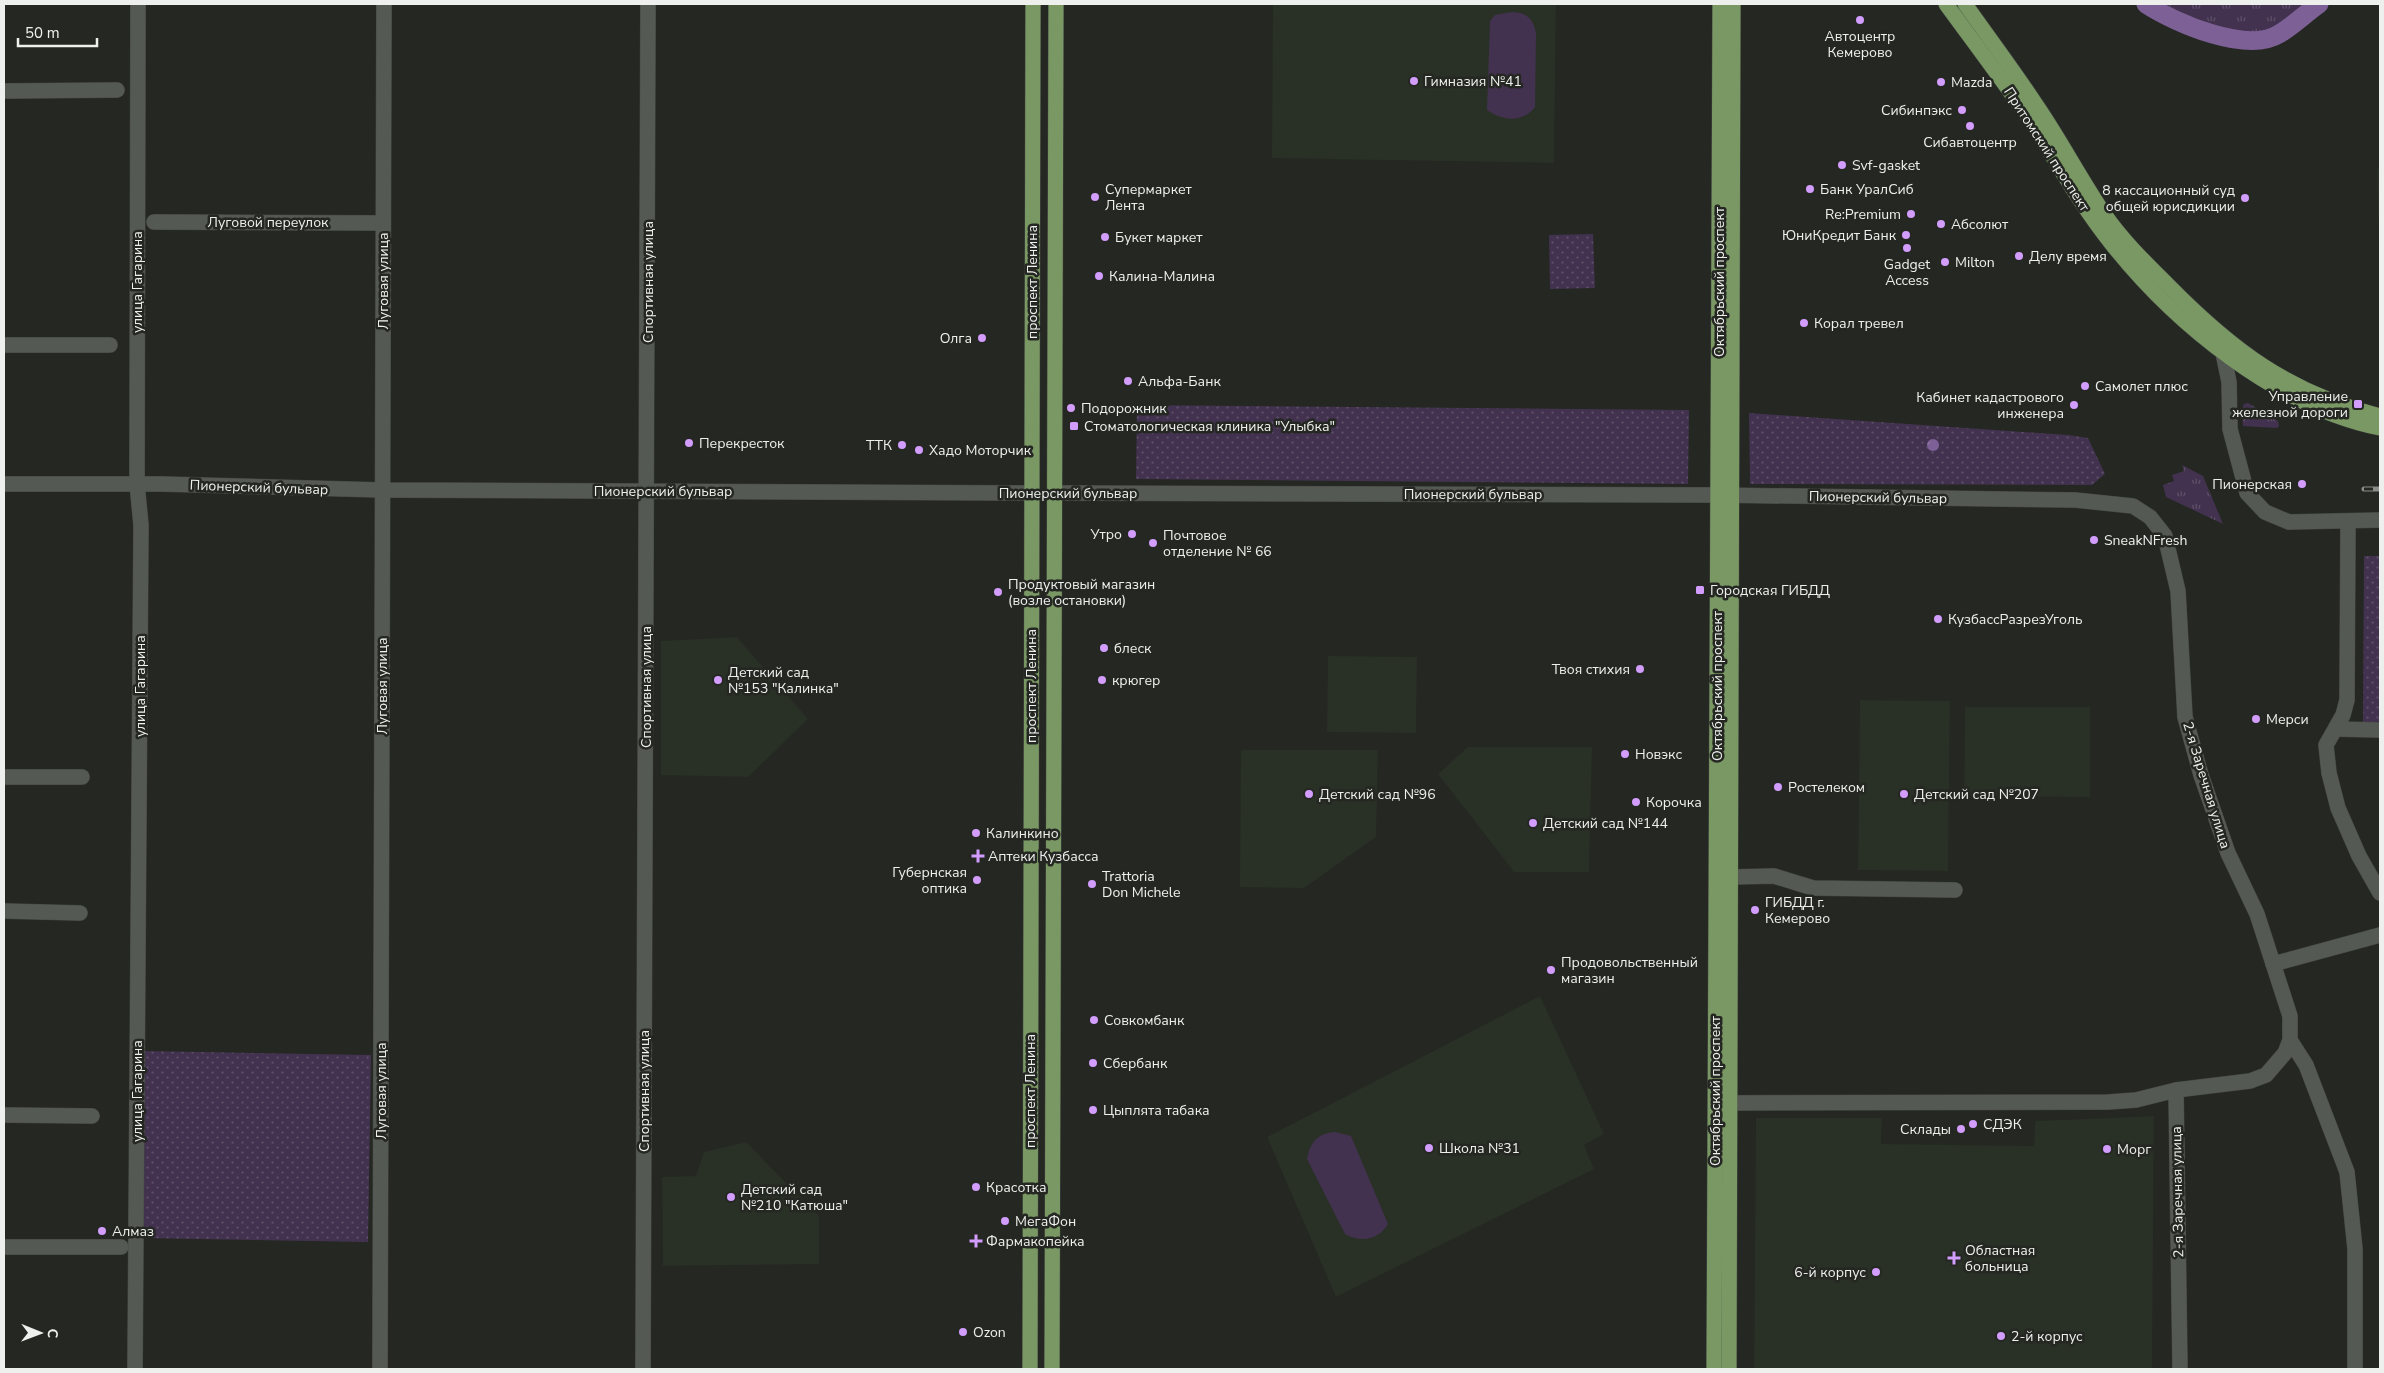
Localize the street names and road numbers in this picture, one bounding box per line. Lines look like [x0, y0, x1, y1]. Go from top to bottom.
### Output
street label: Притомский проспект [1999, 83, 2094, 216]
street label: Октябрьский проспект [1710, 206, 1729, 357]
street label: Луговой переулок [208, 213, 329, 232]
street label: Спортивная улица [639, 221, 658, 343]
street label: проспект Ленина [1023, 225, 1042, 339]
street label: улица Гагарина [128, 231, 147, 333]
street label: Луговая улица [374, 232, 393, 330]
street label: Пионерский бульвар [189, 476, 329, 499]
street label: Пионерский бульвар [594, 482, 732, 501]
street label: Пионерский бульвар [999, 484, 1137, 503]
street label: Пионерский бульвар [1404, 485, 1542, 504]
street label: Пионерский бульвар [1809, 487, 1947, 508]
street label: Октябрьский проспект [1708, 610, 1727, 761]
street label: Спортивная улица [637, 626, 656, 748]
street label: проспект Ленина [1022, 629, 1041, 743]
street label: улица Гагарина [131, 635, 150, 737]
street label: Луговая улица [373, 637, 392, 735]
street label: 2-я Заречная улица [2178, 719, 2235, 851]
street label: Октябрьский проспект [1706, 1015, 1725, 1166]
street label: Спортивная улица [635, 1030, 654, 1152]
street label: проспект Ленина [1021, 1034, 1040, 1148]
street label: улица Гагарина [128, 1040, 147, 1142]
street label: Луговая улица [372, 1042, 391, 1140]
street label: 2-я Заречная улица [2167, 1126, 2188, 1258]

